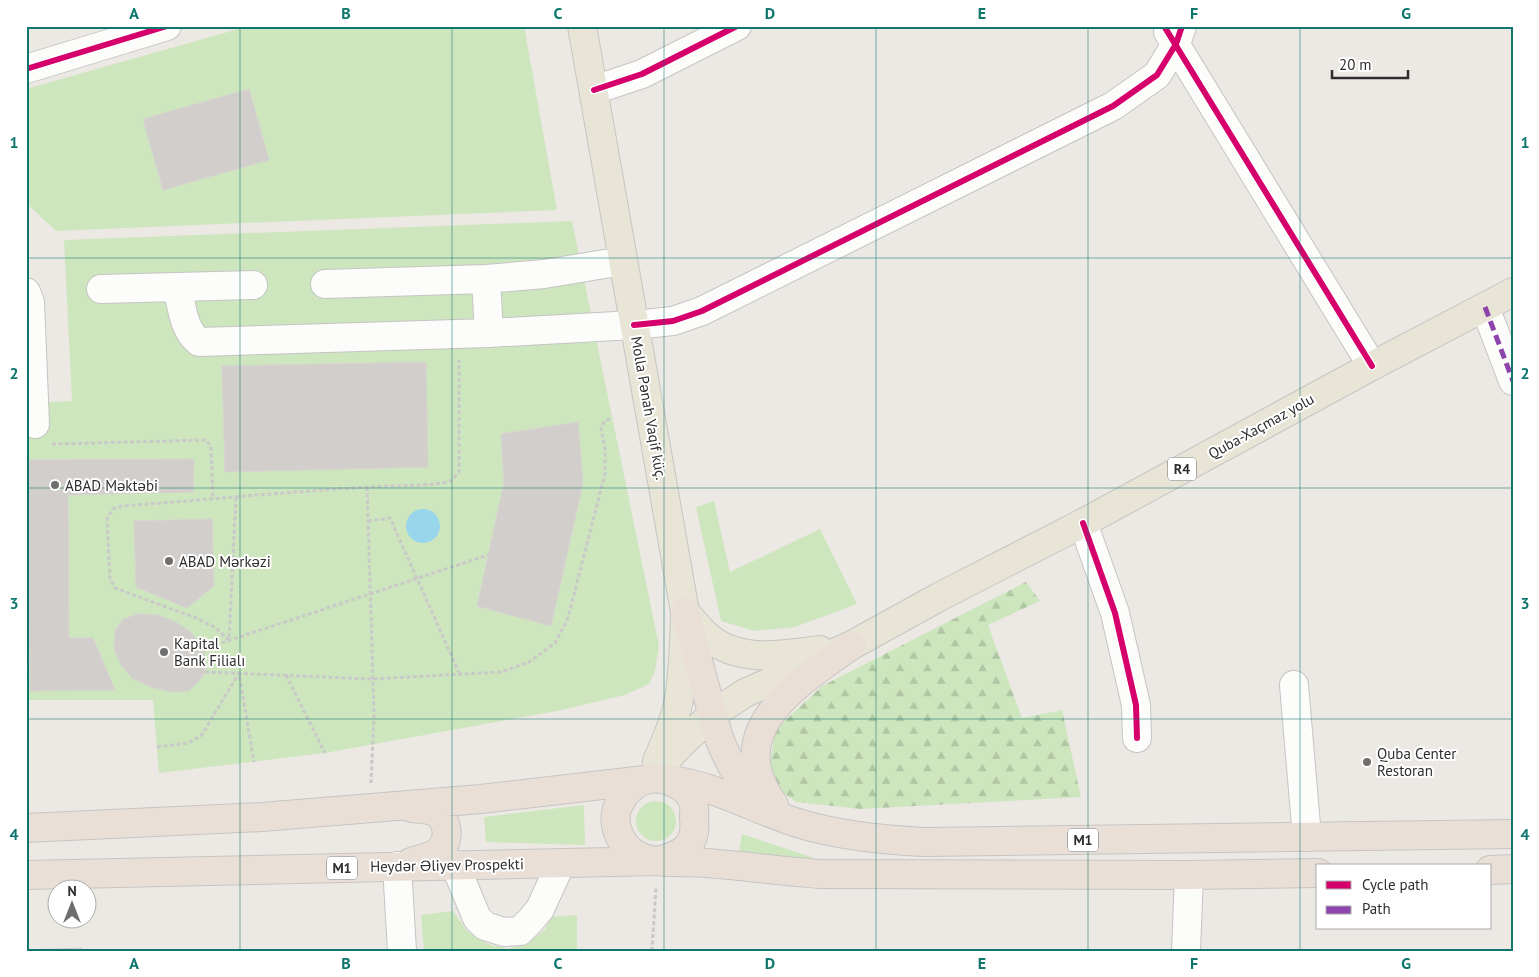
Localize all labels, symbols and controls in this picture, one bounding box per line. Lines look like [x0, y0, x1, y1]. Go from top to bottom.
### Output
text: A [129, 3, 139, 23]
text: B [341, 3, 351, 23]
text: C [554, 3, 563, 23]
text: D [765, 3, 775, 23]
text: E [978, 3, 986, 23]
text: F [1190, 3, 1198, 23]
text: G [1401, 3, 1411, 23]
scale bar [1332, 48, 1408, 80]
text: 20 m [1339, 55, 1372, 74]
text: 1 [9, 132, 19, 152]
text: 1 [1520, 132, 1530, 152]
street label: Molla Pənah Vaqif küç. [627, 335, 671, 481]
text: 2 [9, 363, 19, 383]
text: 2 [1520, 363, 1530, 383]
street label: Quba-Xaçmaz yolu [1205, 389, 1317, 463]
road number: R4 [1168, 458, 1196, 480]
place label: ABAD Məktəbi [65, 476, 158, 495]
marker: ABAD Məktəbi [49, 479, 61, 491]
place label: ABAD Mərkəzi [179, 552, 271, 571]
marker: ABAD Mərkəzi [163, 555, 175, 567]
text: 3 [9, 593, 19, 613]
text: 3 [1520, 593, 1530, 613]
place label: Kapital Bank Filialı [174, 634, 245, 670]
marker: Kapital Bank Filialı [158, 646, 170, 658]
place label: Quba Center Restoran [1377, 744, 1456, 780]
marker: Quba Center Restoran [1361, 756, 1373, 768]
text: 4 [9, 824, 19, 844]
text: 4 [1520, 824, 1530, 844]
road number: M1 [1068, 828, 1098, 852]
street label: Heydər Əliyev Prospekti [370, 854, 524, 876]
road number: M1 [327, 856, 357, 880]
legend [1316, 864, 1492, 930]
text: Cycle path [1362, 875, 1428, 894]
north arrow [48, 880, 98, 930]
text: N [67, 882, 77, 900]
text: Path [1362, 899, 1391, 918]
text: A [129, 953, 139, 973]
text: B [341, 953, 351, 973]
text: C [554, 953, 563, 973]
text: D [765, 953, 775, 973]
text: E [978, 953, 986, 973]
text: F [1190, 953, 1198, 973]
text: G [1401, 953, 1411, 973]

